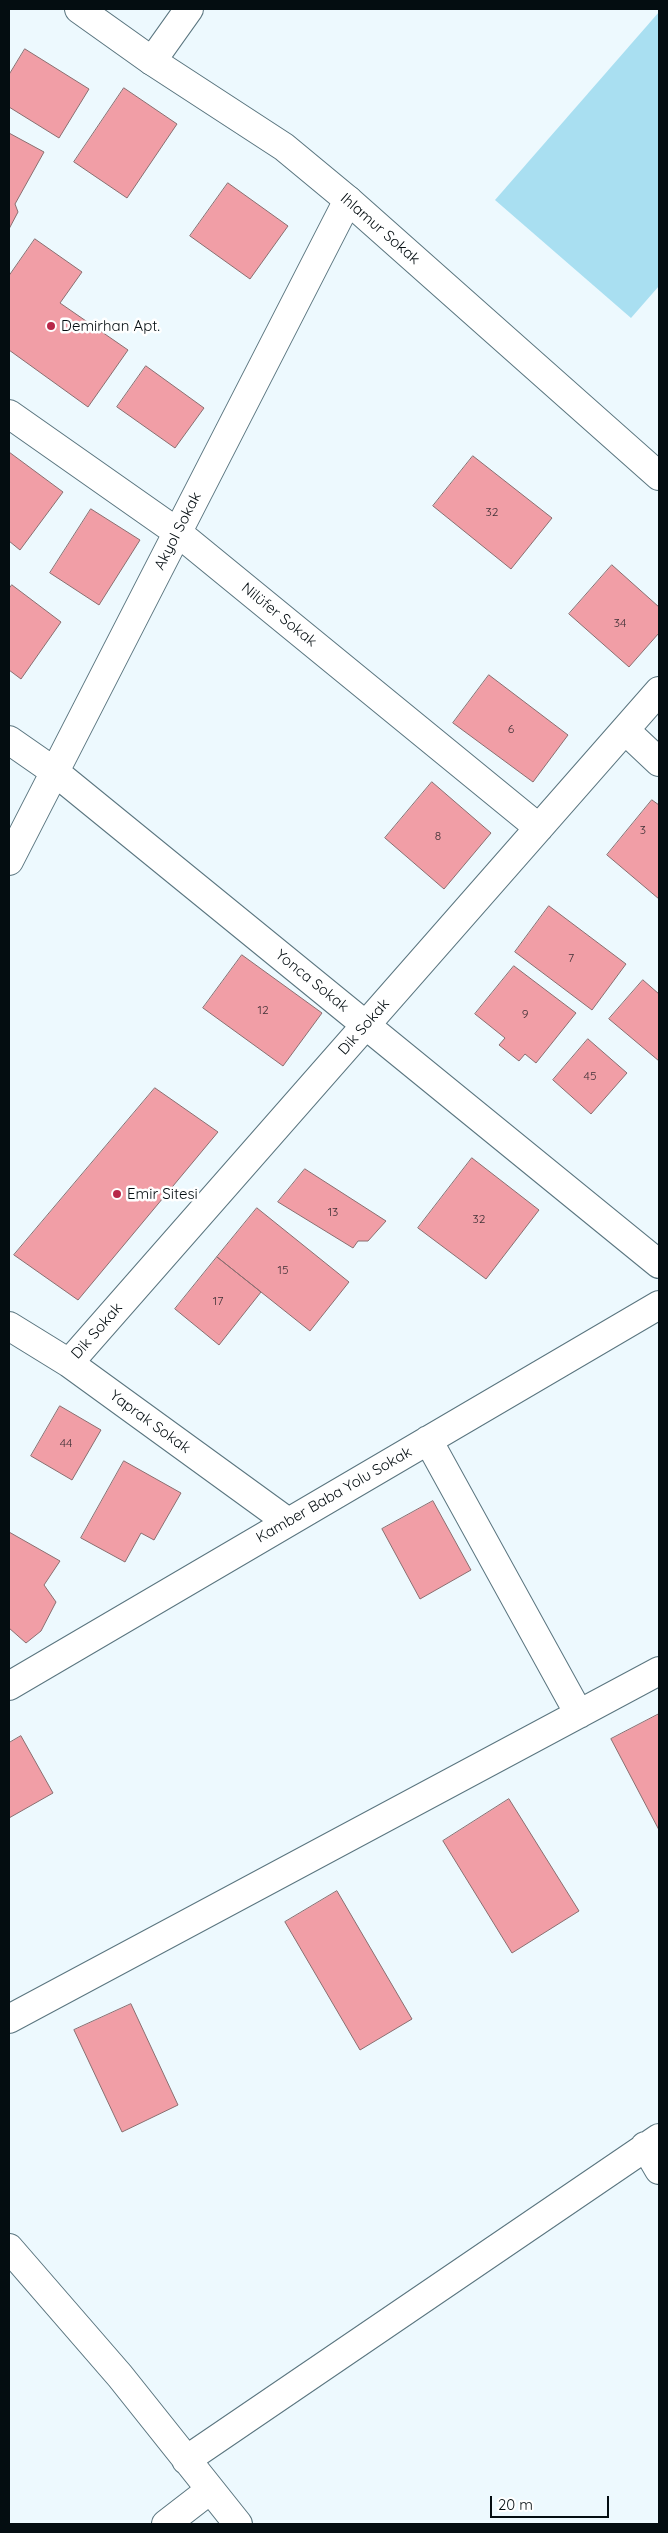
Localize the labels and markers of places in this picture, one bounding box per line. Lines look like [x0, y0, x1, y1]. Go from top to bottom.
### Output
place label: Demirhan Apt. [61, 317, 160, 335]
marker: Demirhan Apt. [45, 320, 57, 332]
place label: Emir Sitesi [127, 1185, 198, 1203]
marker: Emir Sitesi [111, 1188, 123, 1200]

